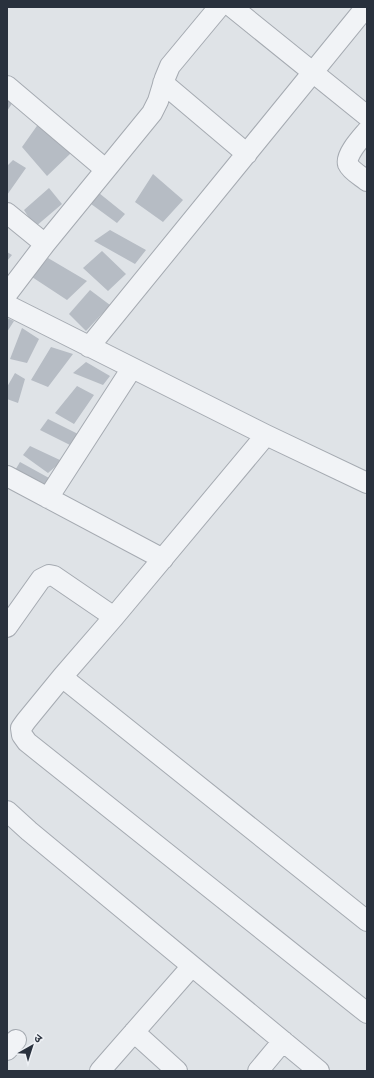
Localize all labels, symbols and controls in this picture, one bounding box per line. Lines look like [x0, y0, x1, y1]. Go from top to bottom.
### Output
north arrow [12, 1026, 52, 1066]
text: उ [31, 1032, 45, 1046]

